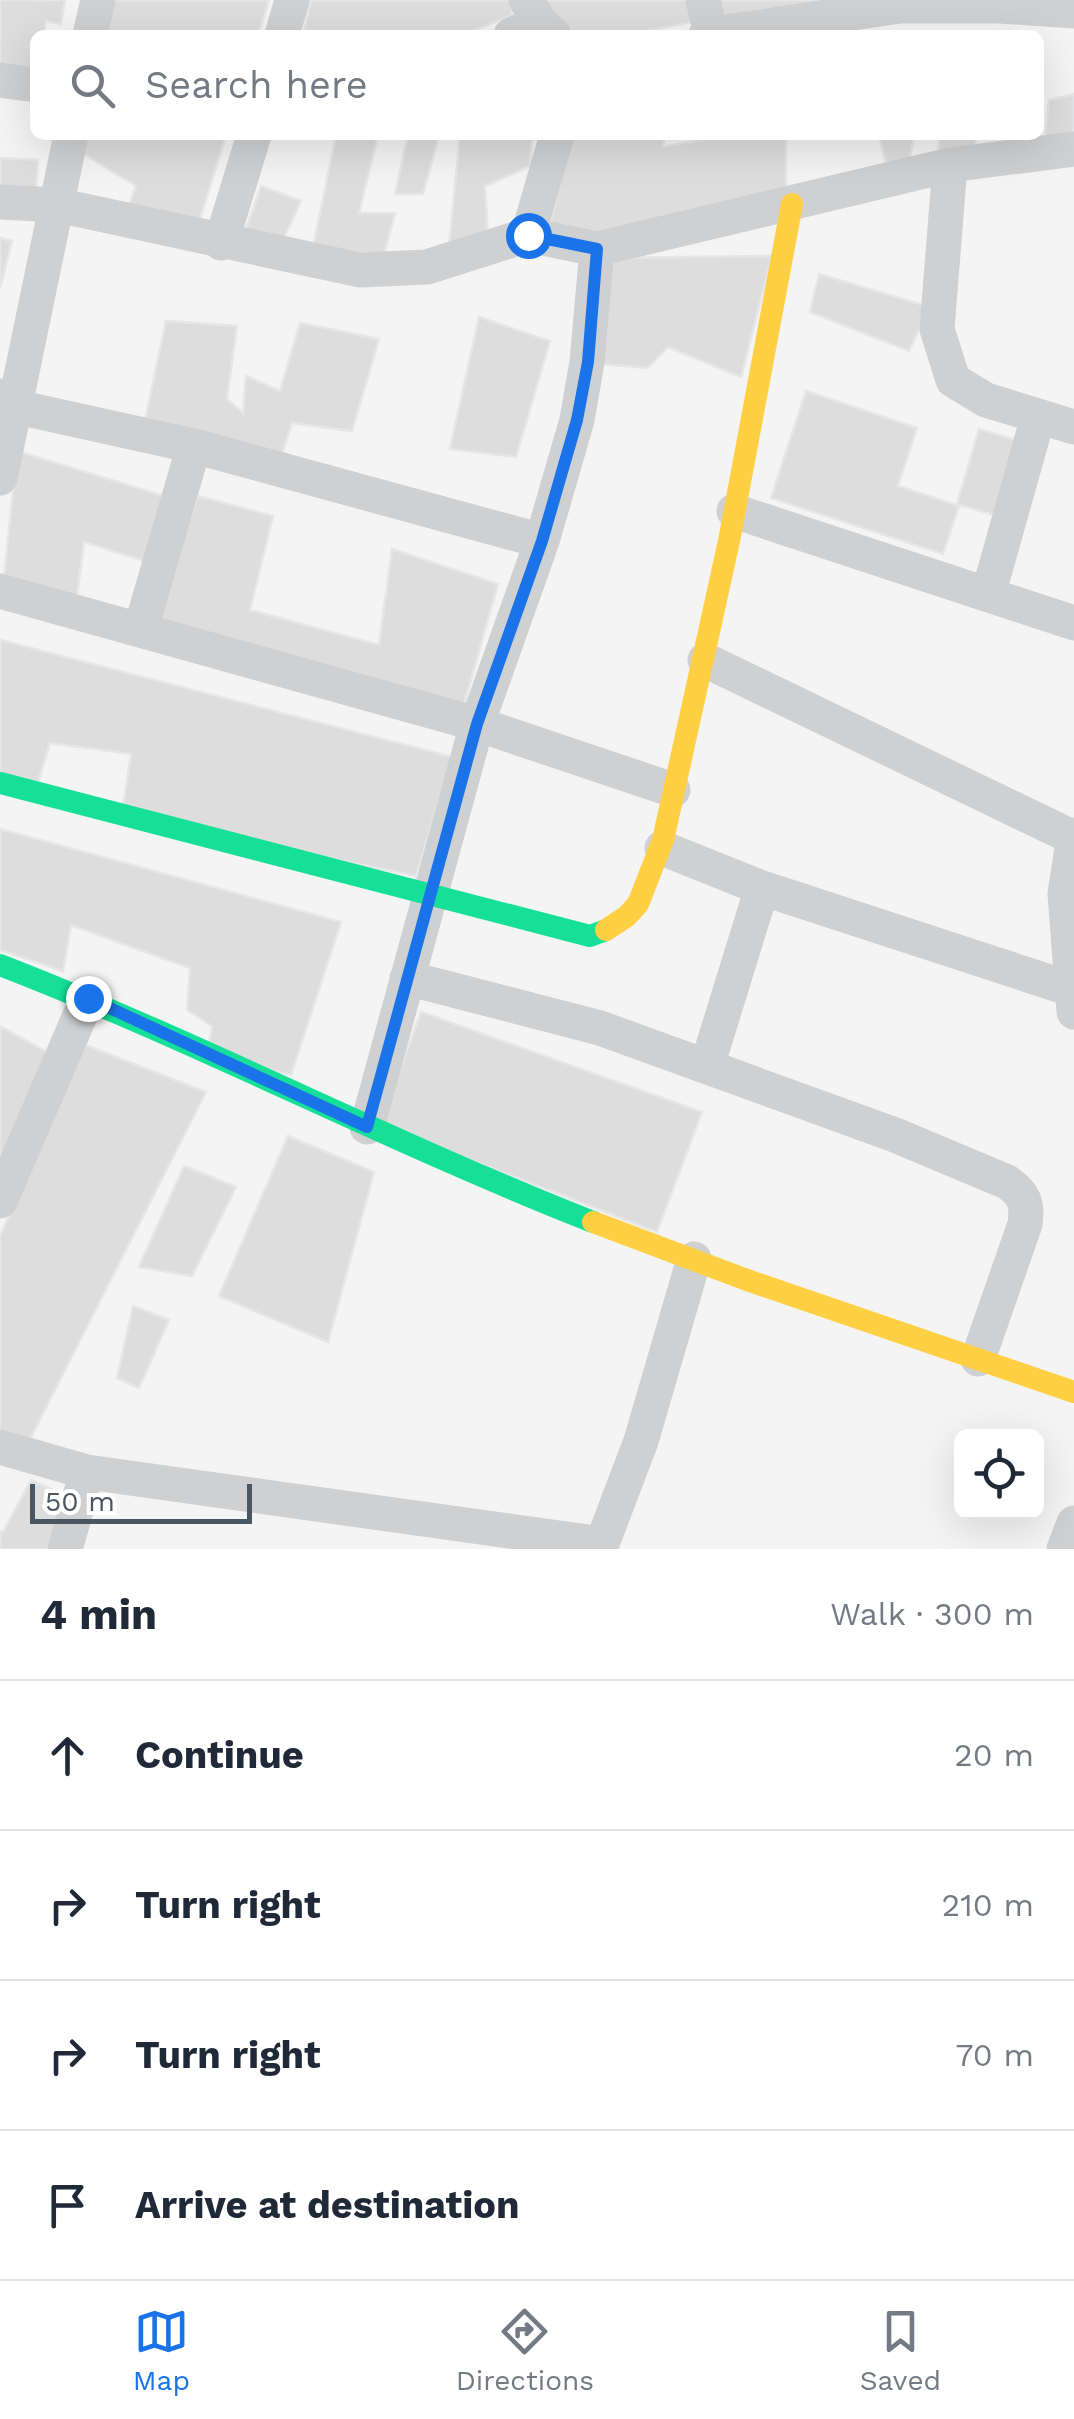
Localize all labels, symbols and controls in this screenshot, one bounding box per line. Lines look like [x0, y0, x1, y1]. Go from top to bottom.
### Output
search box [30, 30, 1044, 140]
icon: search [65, 58, 120, 113]
text: Search here [145, 63, 368, 107]
route start [506, 213, 552, 259]
route end [66, 976, 112, 1022]
map controls [954, 1429, 1044, 1519]
button: locate [954, 1429, 1044, 1519]
scale bar [30, 1479, 252, 1524]
text: 50 m [45, 1485, 115, 1518]
text: 4 min [40, 1590, 157, 1639]
text: Walk · 300 m [830, 1595, 1034, 1633]
icon: ahead [40, 1728, 95, 1783]
text: Continue [135, 1733, 304, 1777]
text: 20 m [954, 1736, 1034, 1774]
icon: right [40, 1878, 95, 1933]
text: Turn right [135, 1883, 321, 1927]
text: 210 m [942, 1886, 1034, 1924]
icon: right [40, 2028, 95, 2083]
text: Turn right [135, 2033, 321, 2077]
text: 70 m [955, 2036, 1034, 2074]
icon: arrive [40, 2178, 95, 2233]
text: Arrive at destination [135, 2183, 520, 2227]
tab: Map [133, 2304, 190, 2397]
tab: Directions [456, 2304, 594, 2397]
tab: Saved [860, 2304, 941, 2397]

